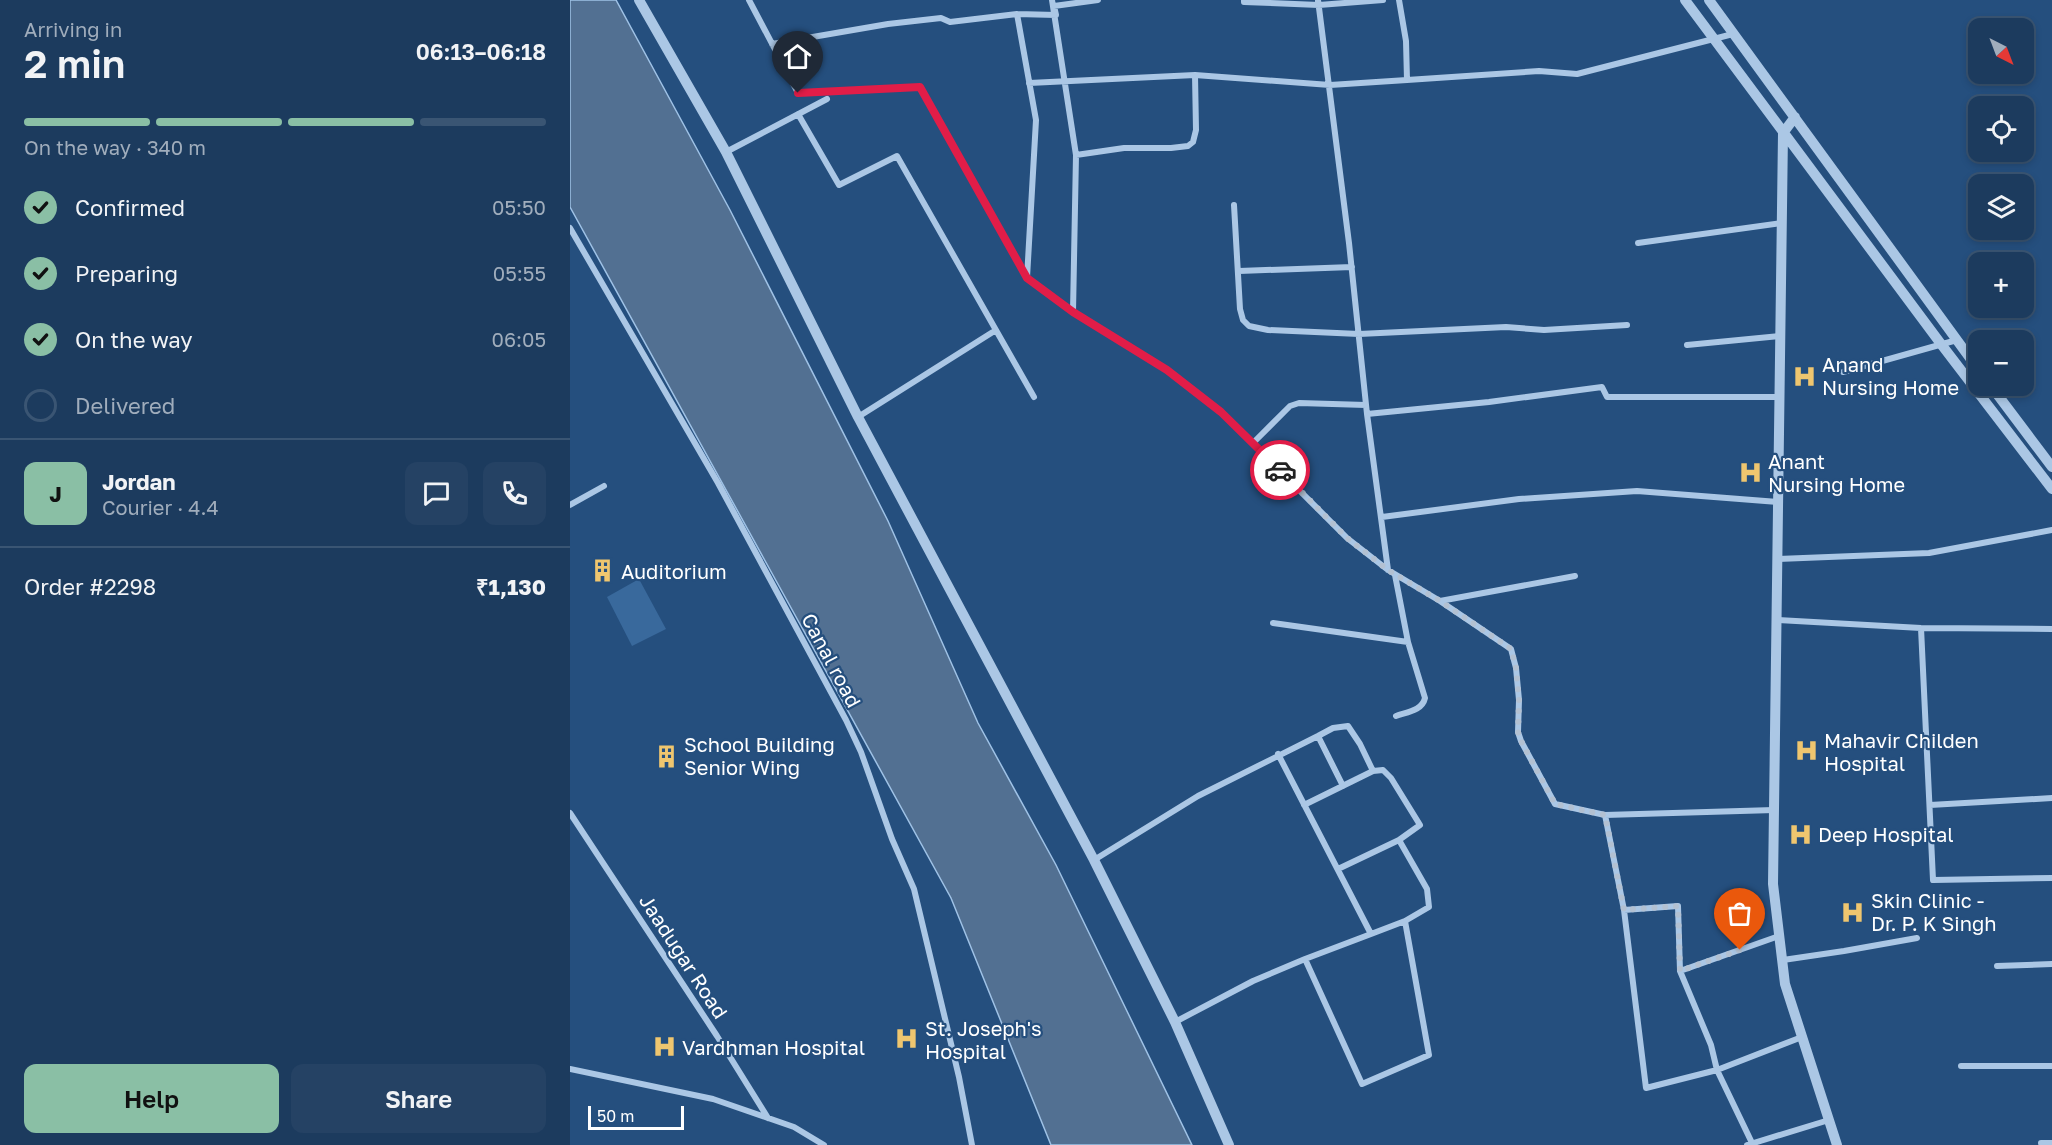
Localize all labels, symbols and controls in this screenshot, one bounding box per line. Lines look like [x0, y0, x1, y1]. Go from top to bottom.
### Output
text: Arriving in [24, 17, 122, 41]
north arrow [1968, 18, 2034, 84]
map controls [1968, 18, 2034, 396]
pin [772, 31, 823, 93]
text: 06:13–06:18 [416, 38, 546, 65]
text: 2 min [24, 40, 125, 87]
icon: home [781, 40, 814, 73]
button: locate [1968, 96, 2034, 162]
text: On the way · 340 m [24, 135, 206, 159]
button: layers [1968, 174, 2034, 240]
icon: check [24, 191, 57, 224]
text: Confirmed [75, 194, 185, 221]
text: 05:50 [492, 195, 546, 219]
button: + [1968, 252, 2034, 318]
icon: check [24, 257, 57, 290]
text: Preparing [75, 260, 178, 287]
text: 05:55 [493, 261, 546, 285]
icon: check [24, 323, 57, 356]
text: On the way [75, 326, 193, 353]
text: 06:05 [492, 327, 546, 351]
button: − [1968, 330, 2034, 396]
place label: Anand Nursing Home [1822, 352, 1959, 399]
hospital icon: Anand Nursing Home [1791, 363, 1817, 389]
text: Delivered [75, 392, 175, 419]
courier [1250, 440, 1310, 500]
place label: Anant Nursing Home [1768, 449, 1905, 496]
icon: car [1264, 454, 1297, 487]
hospital icon: Anant Nursing Home [1737, 460, 1763, 486]
button: chat [405, 462, 468, 525]
button: phone [483, 462, 546, 525]
text: Jordan [102, 468, 176, 495]
text: J [49, 480, 62, 507]
text: Courier · 4.4 [102, 495, 219, 519]
building icon: Auditorium [590, 558, 616, 584]
place label: Auditorium [621, 559, 727, 583]
text: Order #2298 [24, 573, 156, 600]
text: ₹1,130 [476, 573, 546, 600]
street label: Canal road [797, 609, 867, 711]
place label: Mahavir Childen Hospital [1824, 728, 1979, 775]
place label: School Building Senior Wing [684, 732, 835, 779]
hospital icon: Mahavir Childen Hospital [1793, 738, 1819, 764]
building icon: School Building Senior Wing [653, 743, 679, 769]
hospital icon: Deep Hospital [1787, 821, 1813, 847]
place label: Deep Hospital [1818, 822, 1954, 846]
pin [1714, 888, 1765, 950]
place label: Skin Clinic - Dr. P. K Singh [1871, 888, 1997, 935]
street label: Jaadugar Road [635, 889, 733, 1023]
icon: bag [1723, 897, 1756, 930]
hospital icon: Skin Clinic - Dr. P. K Singh [1840, 899, 1866, 925]
place label: St. Joseph's Hospital [925, 1016, 1042, 1063]
hospital icon: St. Joseph's Hospital [894, 1026, 920, 1052]
hospital icon: Vardhman Hospital [651, 1034, 677, 1060]
place label: Vardhman Hospital [682, 1035, 865, 1059]
button: Help [24, 1064, 279, 1133]
button: Share [291, 1064, 546, 1133]
scale bar [588, 1103, 684, 1130]
text: 50 m [597, 1106, 634, 1126]

